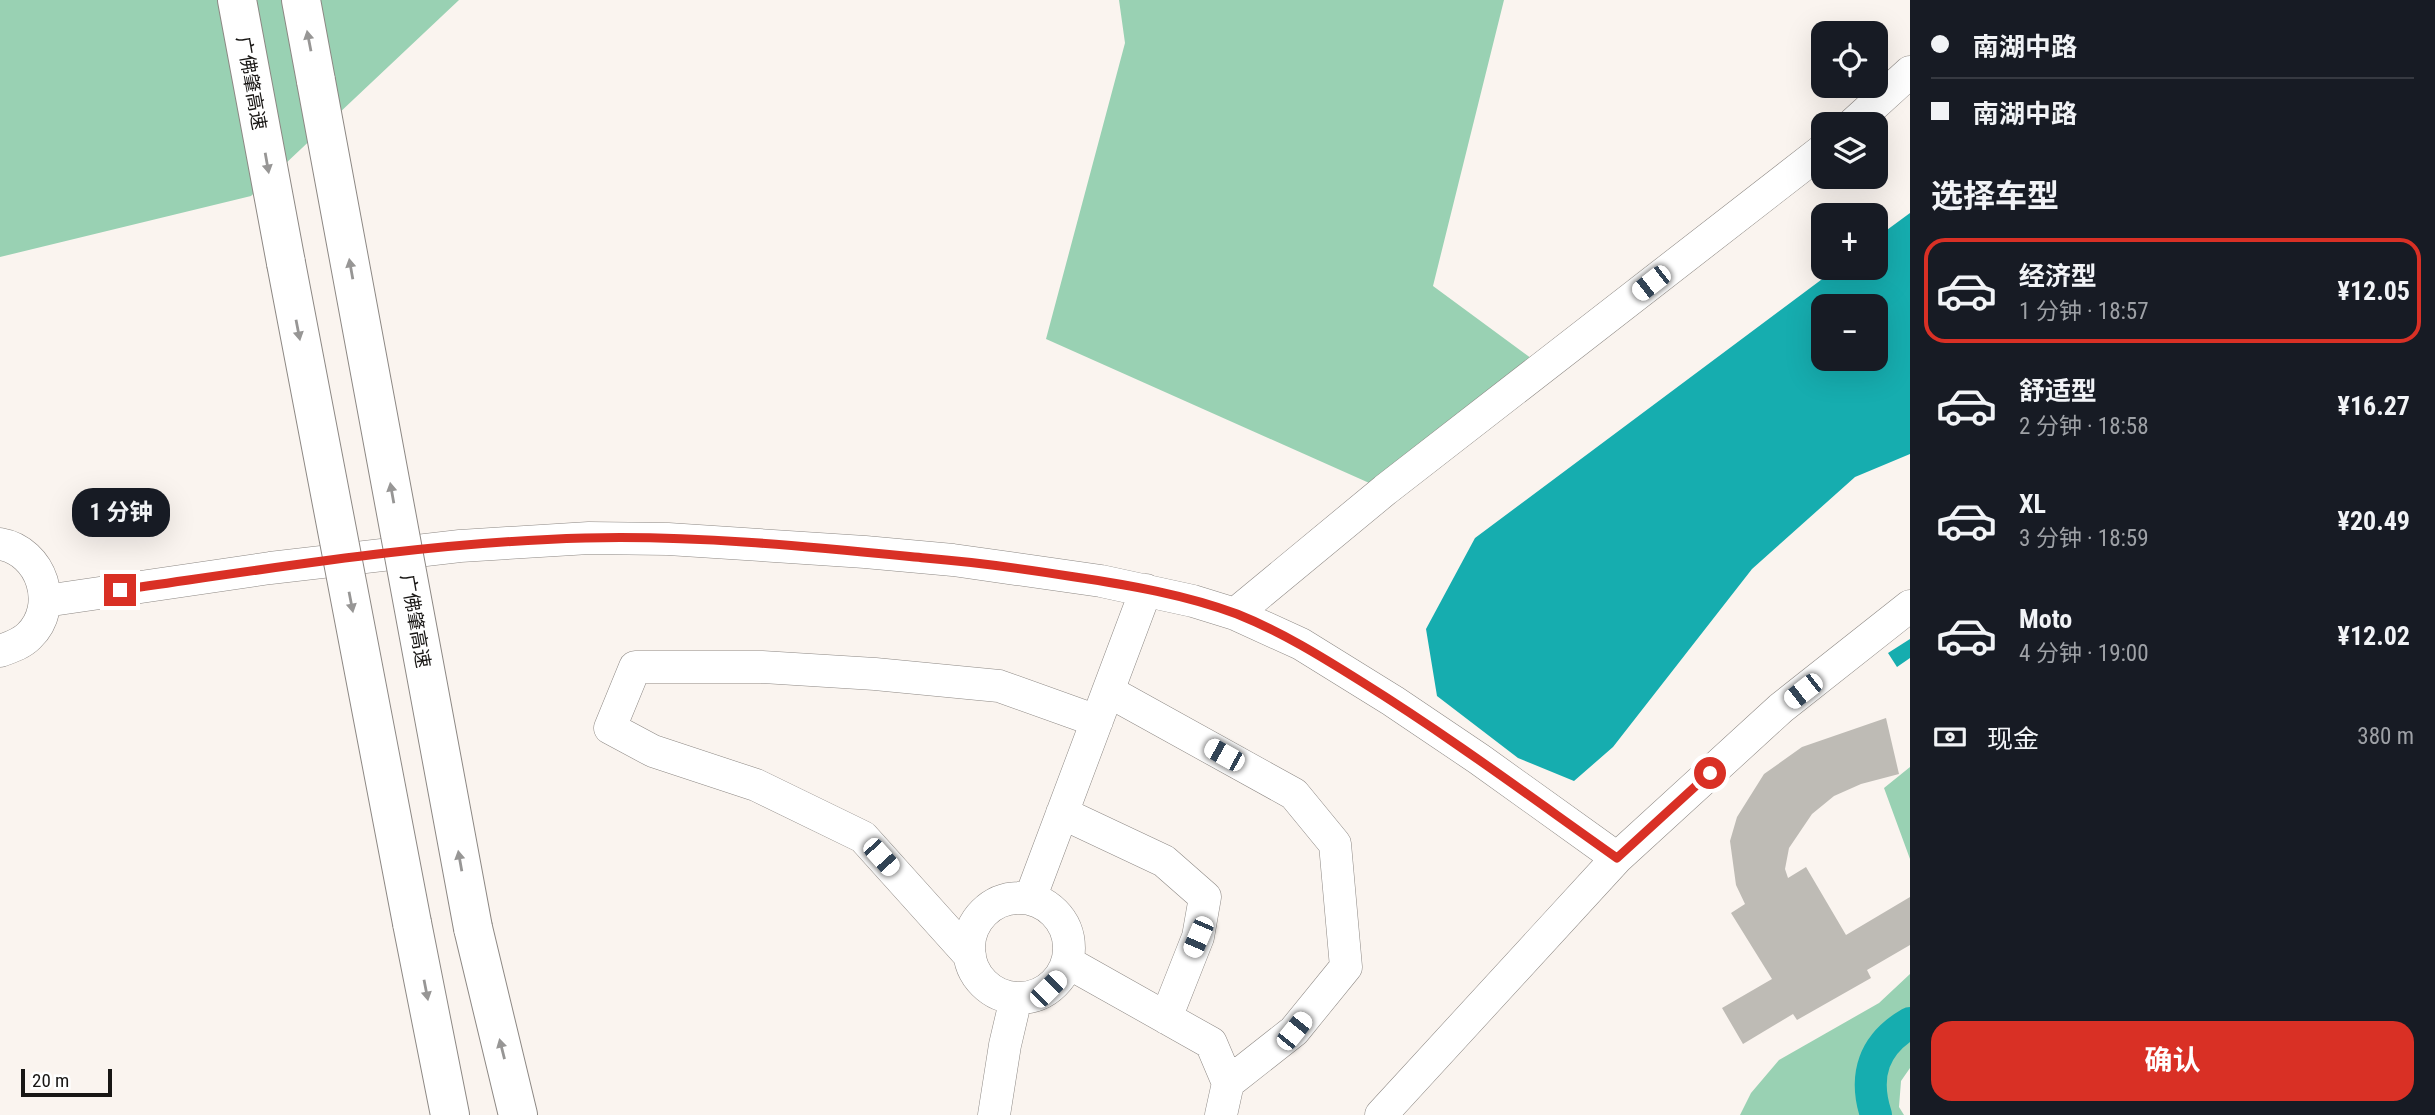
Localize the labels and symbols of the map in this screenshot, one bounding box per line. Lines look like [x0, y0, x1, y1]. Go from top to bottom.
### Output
one-way arrow [303, 30, 314, 52]
street label: 广佛肇高速 [232, 34, 271, 132]
one-way arrow [262, 153, 273, 175]
one-way arrow [345, 258, 356, 280]
car [1628, 262, 1675, 304]
one-way arrow [293, 319, 304, 341]
one-way arrow [387, 482, 398, 504]
callout: 1 分钟 [71, 489, 169, 538]
street label: 广佛肇高速 [396, 572, 435, 670]
route end [104, 574, 136, 606]
one-way arrow [345, 591, 356, 613]
car [1780, 670, 1827, 712]
car [1201, 736, 1248, 774]
route start [1694, 757, 1726, 789]
car [860, 834, 903, 880]
one-way arrow [454, 850, 465, 872]
car [1181, 914, 1216, 960]
car [1026, 967, 1071, 1011]
one-way arrow [420, 979, 431, 1001]
car [1273, 1008, 1316, 1054]
one-way arrow [496, 1038, 507, 1060]
scale bar [21, 1066, 112, 1098]

